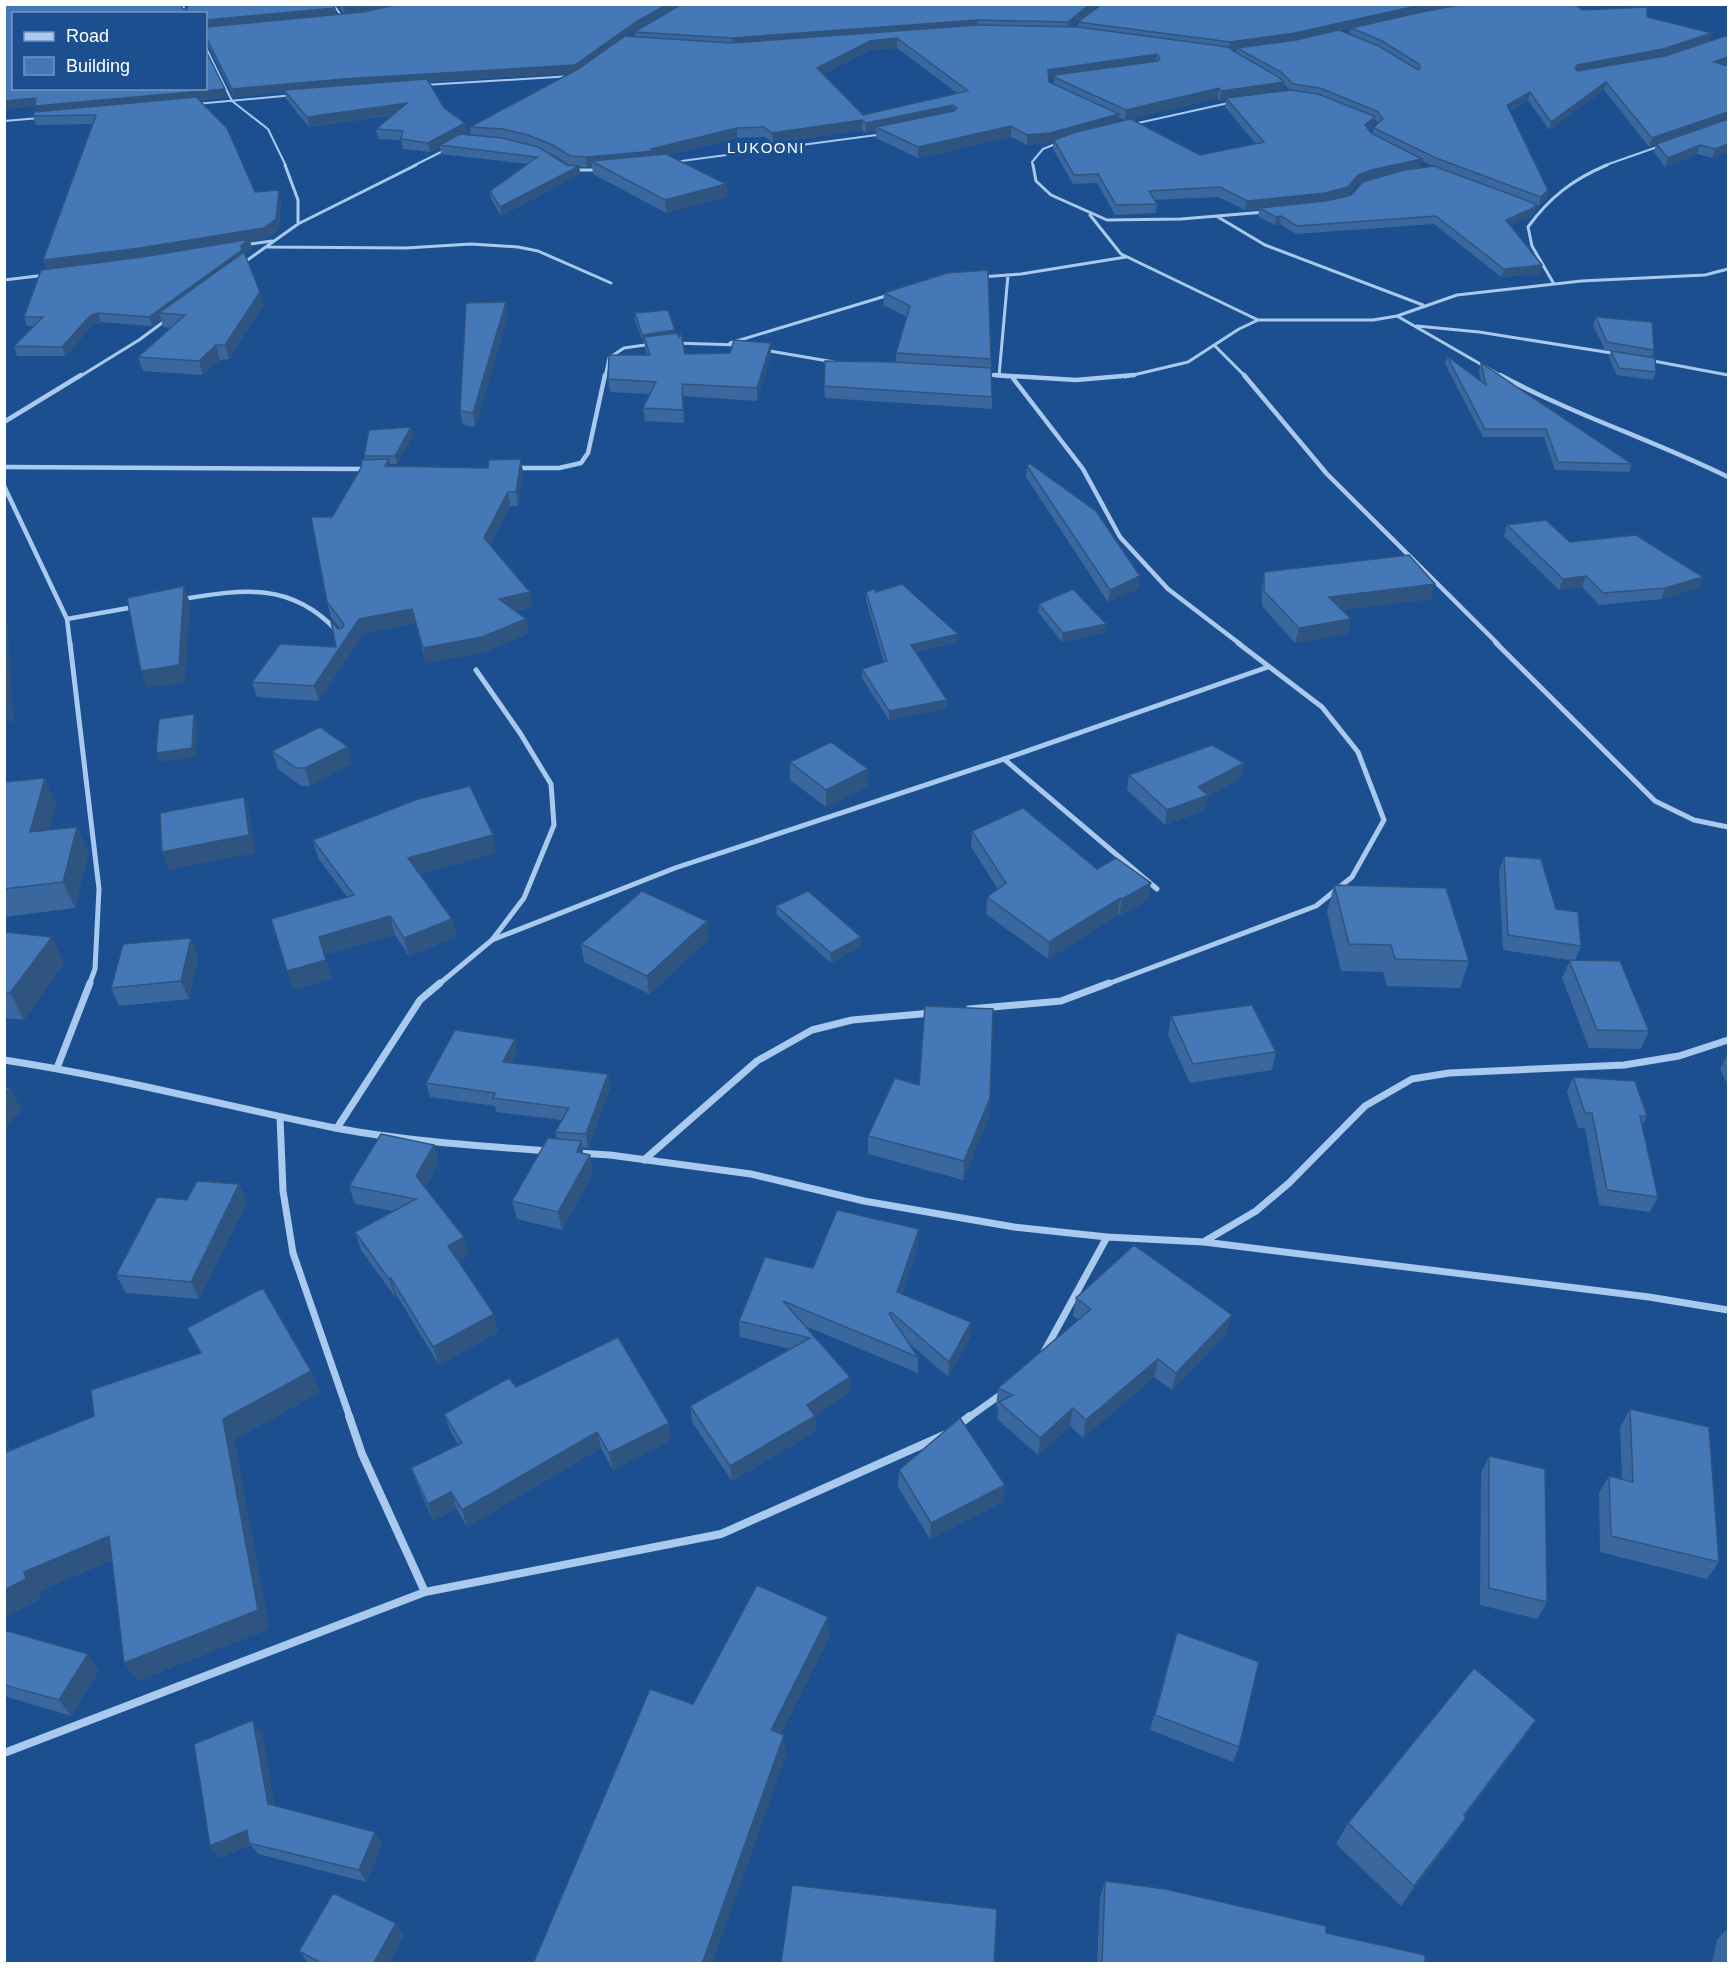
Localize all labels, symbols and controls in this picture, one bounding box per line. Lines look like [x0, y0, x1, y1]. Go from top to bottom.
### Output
legend [12, 12, 207, 90]
text: Road [66, 26, 109, 46]
text: Building [66, 56, 130, 76]
district label: LUKOONI [727, 139, 805, 156]

